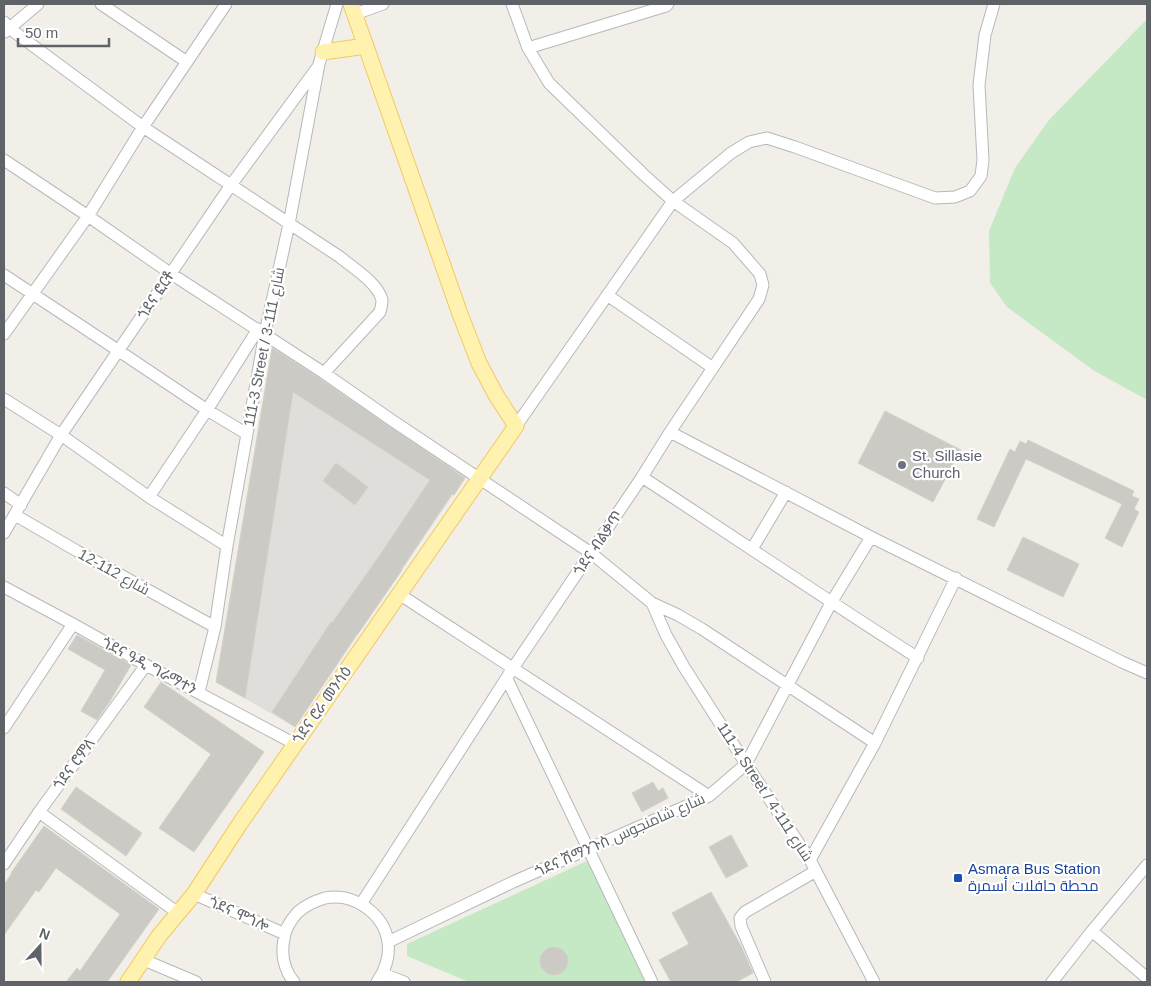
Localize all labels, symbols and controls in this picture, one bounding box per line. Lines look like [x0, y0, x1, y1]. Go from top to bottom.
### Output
scale bar [18, 15, 109, 47]
text: 50 m [25, 24, 58, 41]
street label: 111-3 Street / شارع 111-3 [240, 266, 290, 429]
street label: ጎደና ፎርቶ [134, 267, 177, 322]
place label: St. Sillasie Church [912, 447, 982, 481]
marker: St. Sillasie Church [896, 459, 908, 471]
street label: ጎደና ብልቃጥ [570, 507, 625, 578]
street label: شارع 112-12 [74, 545, 153, 601]
street label: ጎደና ዓዲ ግራማተን [99, 633, 199, 698]
street label: ጎደና ሮራ መንሳዕ [289, 663, 355, 747]
street label: 111-4 Street / شارع 111-4 [712, 719, 817, 866]
street label: ጎደና ሮምለ [49, 735, 98, 793]
street label: ጎደና ሽማንጉስ شارع شامنجوس [532, 789, 708, 882]
place label: Asmara Bus Station محطة حافلات أسمرة [968, 860, 1101, 895]
marker: Asmara Bus Station محطة حافلات أسمرة [952, 872, 964, 884]
street label: ጎደና ሞጎሎ [206, 893, 272, 934]
north arrow [15, 921, 65, 971]
text: N [37, 925, 52, 943]

